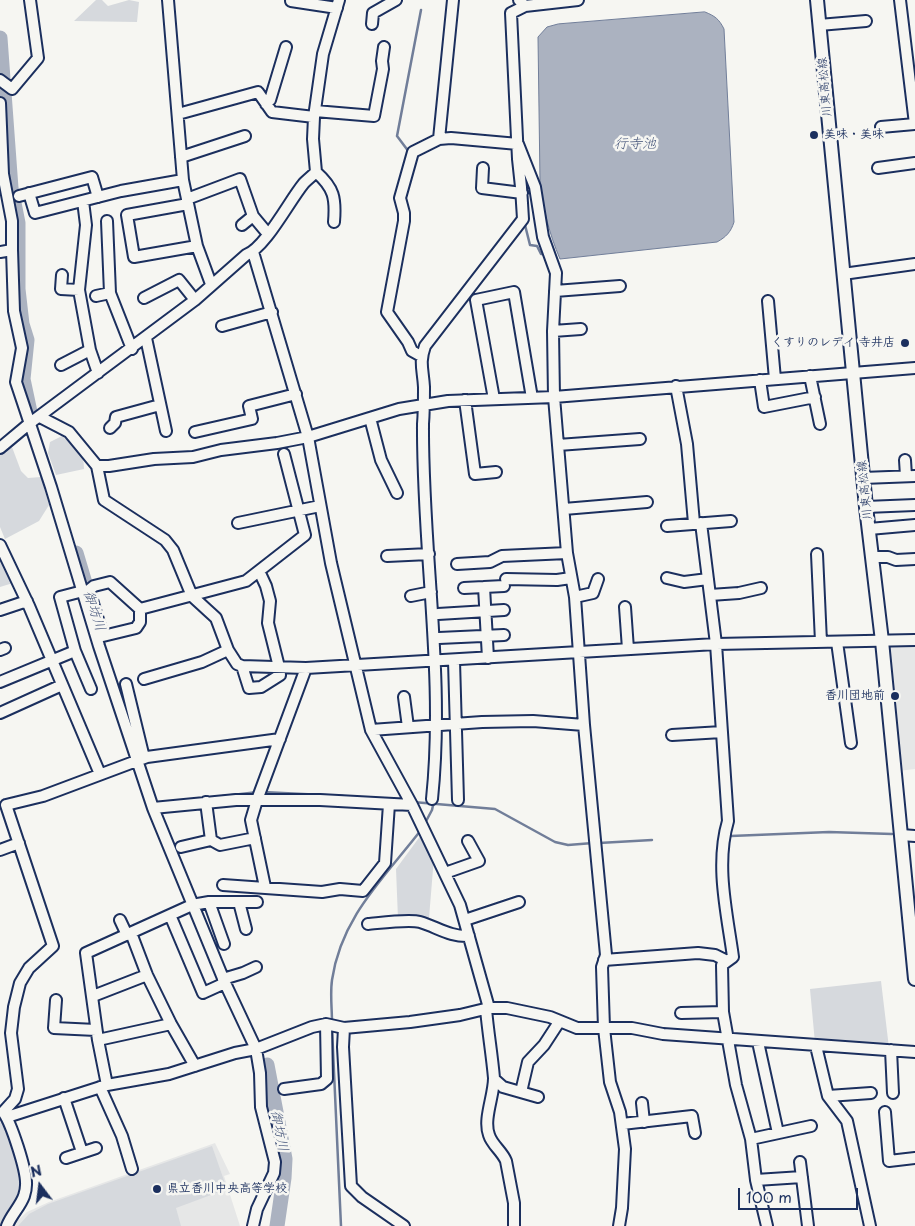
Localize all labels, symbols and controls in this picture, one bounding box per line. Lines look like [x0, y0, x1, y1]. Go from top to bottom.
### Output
street label: 川東高松線 [815, 56, 835, 118]
place label: 美味・美味 [824, 128, 884, 142]
marker: 美味・美味 [808, 129, 820, 141]
water label: 行寺池 [614, 136, 656, 152]
place label: くすりのレデイ 寺井店 [771, 336, 895, 350]
marker: くすりのレデイ 寺井店 [899, 337, 911, 349]
street label: 川東高松線 [855, 459, 875, 521]
water label: 御坊川 [80, 588, 108, 634]
place label: 香川団地前 [825, 689, 885, 703]
marker: 香川団地前 [889, 690, 901, 702]
water label: 御坊川 [267, 1109, 291, 1153]
text: N [28, 1159, 44, 1183]
north arrow [15, 1161, 65, 1211]
scale bar [740, 1178, 860, 1210]
place label: 県立香川中央高等学校 [167, 1182, 287, 1196]
marker: 県立香川中央高等学校 [151, 1183, 163, 1195]
text: 100 m [746, 1185, 792, 1208]

